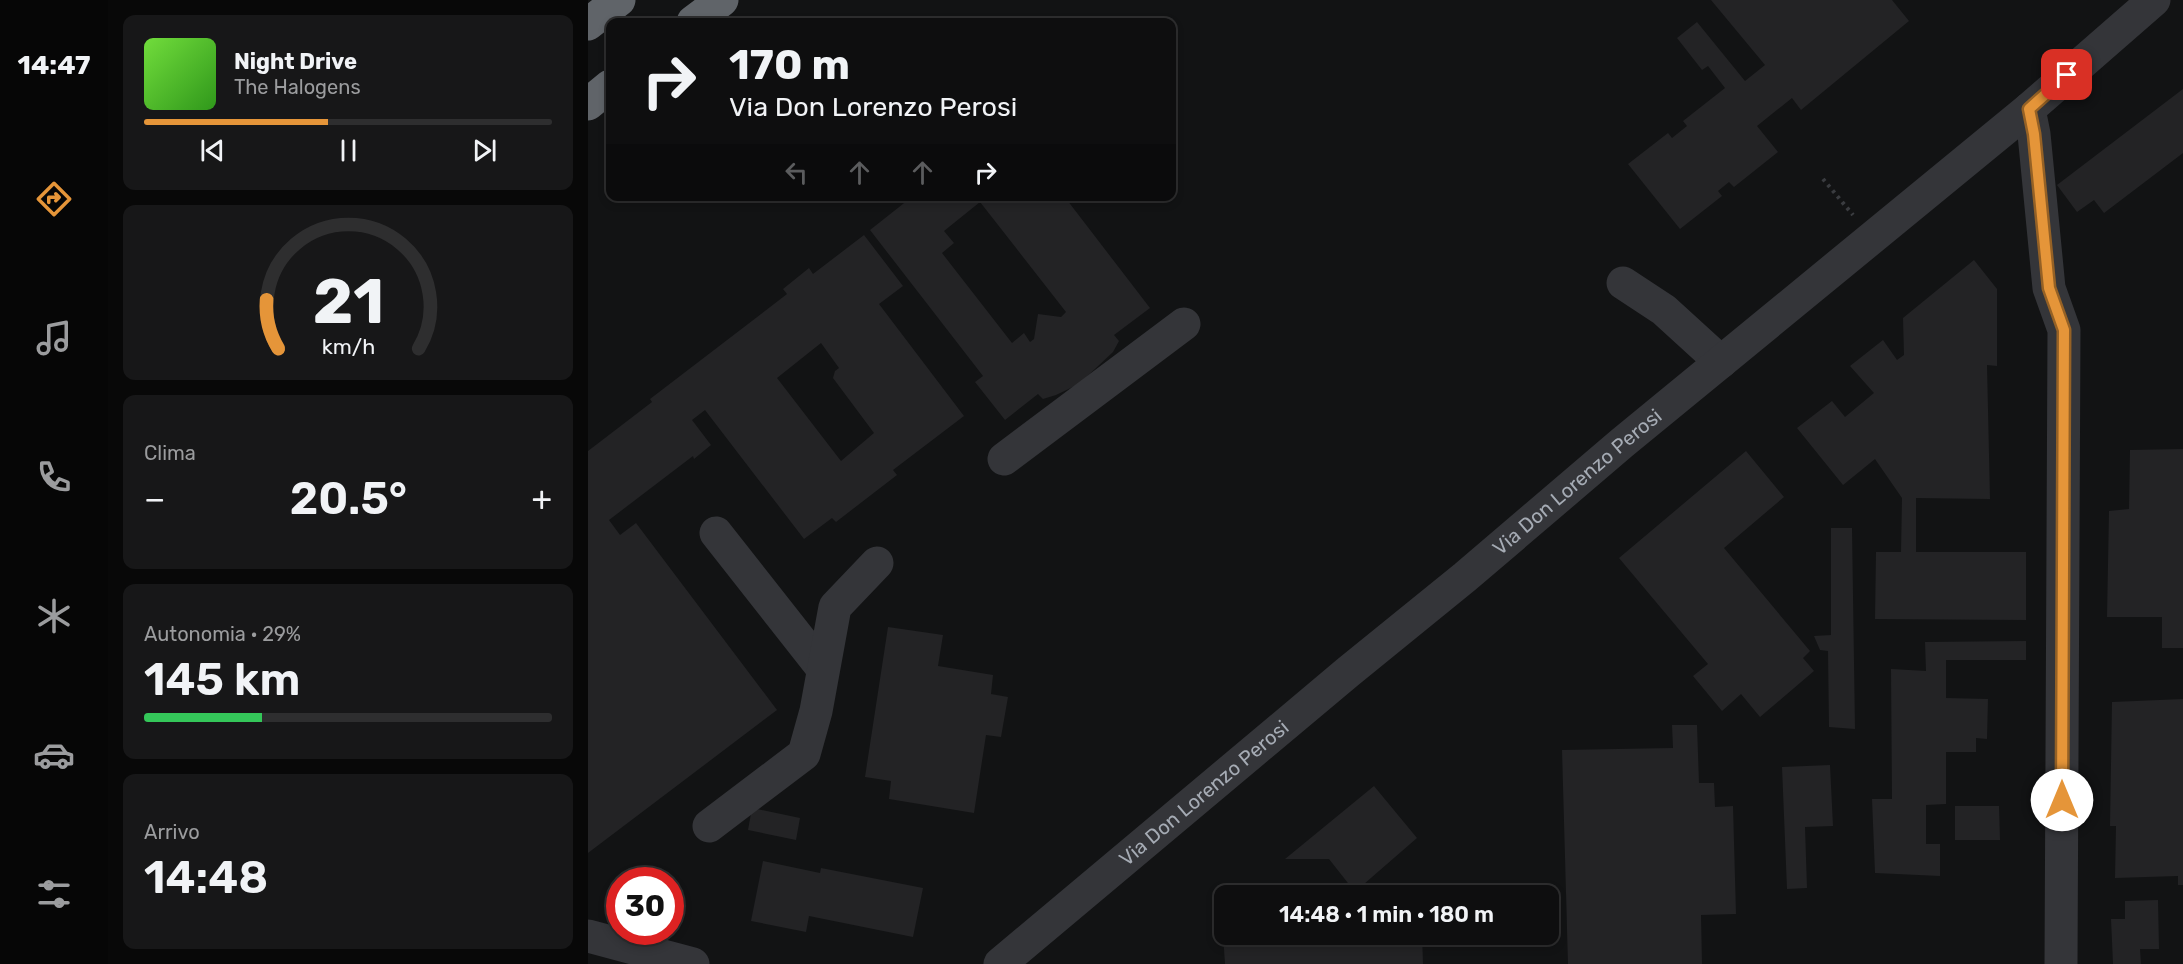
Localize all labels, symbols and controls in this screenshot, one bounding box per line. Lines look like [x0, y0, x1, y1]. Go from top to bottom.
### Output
text: 170 m [729, 40, 850, 90]
icon: right [630, 42, 708, 120]
text: Night Drive [234, 48, 357, 75]
text: 14:47 [18, 49, 91, 81]
pin [2041, 49, 2092, 100]
icon: arrive [2050, 58, 2083, 91]
text: The Halogens [234, 75, 361, 99]
text: Via Don Lorenzo Perosi [729, 91, 1017, 123]
icon: previous [196, 134, 229, 167]
icon: pause [332, 134, 365, 167]
icon: next [468, 134, 501, 167]
icon: left [780, 156, 813, 189]
icon: ahead [843, 156, 876, 189]
icon: ahead [906, 156, 939, 189]
icon: right [969, 156, 1002, 189]
icon: directions [33, 178, 75, 220]
text: 21 [312, 265, 384, 339]
icon: music [33, 317, 75, 359]
text: km/h [321, 335, 375, 360]
street label: Via Don Lorenzo Perosi [1488, 404, 1666, 560]
text: Clima [144, 441, 196, 465]
icon: phone [33, 456, 75, 498]
text: 20.5° [290, 472, 407, 525]
text: − [144, 479, 165, 518]
text: + [531, 479, 552, 518]
icon: climate [33, 595, 75, 637]
text: Autonomia · 29% [144, 622, 301, 646]
text: 145 km [144, 653, 300, 706]
street label: Via Don Lorenzo Perosi [1114, 715, 1293, 871]
icon: car [33, 734, 75, 776]
position arrow [2030, 768, 2094, 832]
text: Arrivo [144, 820, 200, 844]
text: 14:48 [144, 851, 268, 904]
speed limit sign: 30 [606, 867, 684, 945]
icon: filters [33, 873, 75, 915]
text: 14:48 · 1 min · 180 m [1279, 901, 1494, 928]

